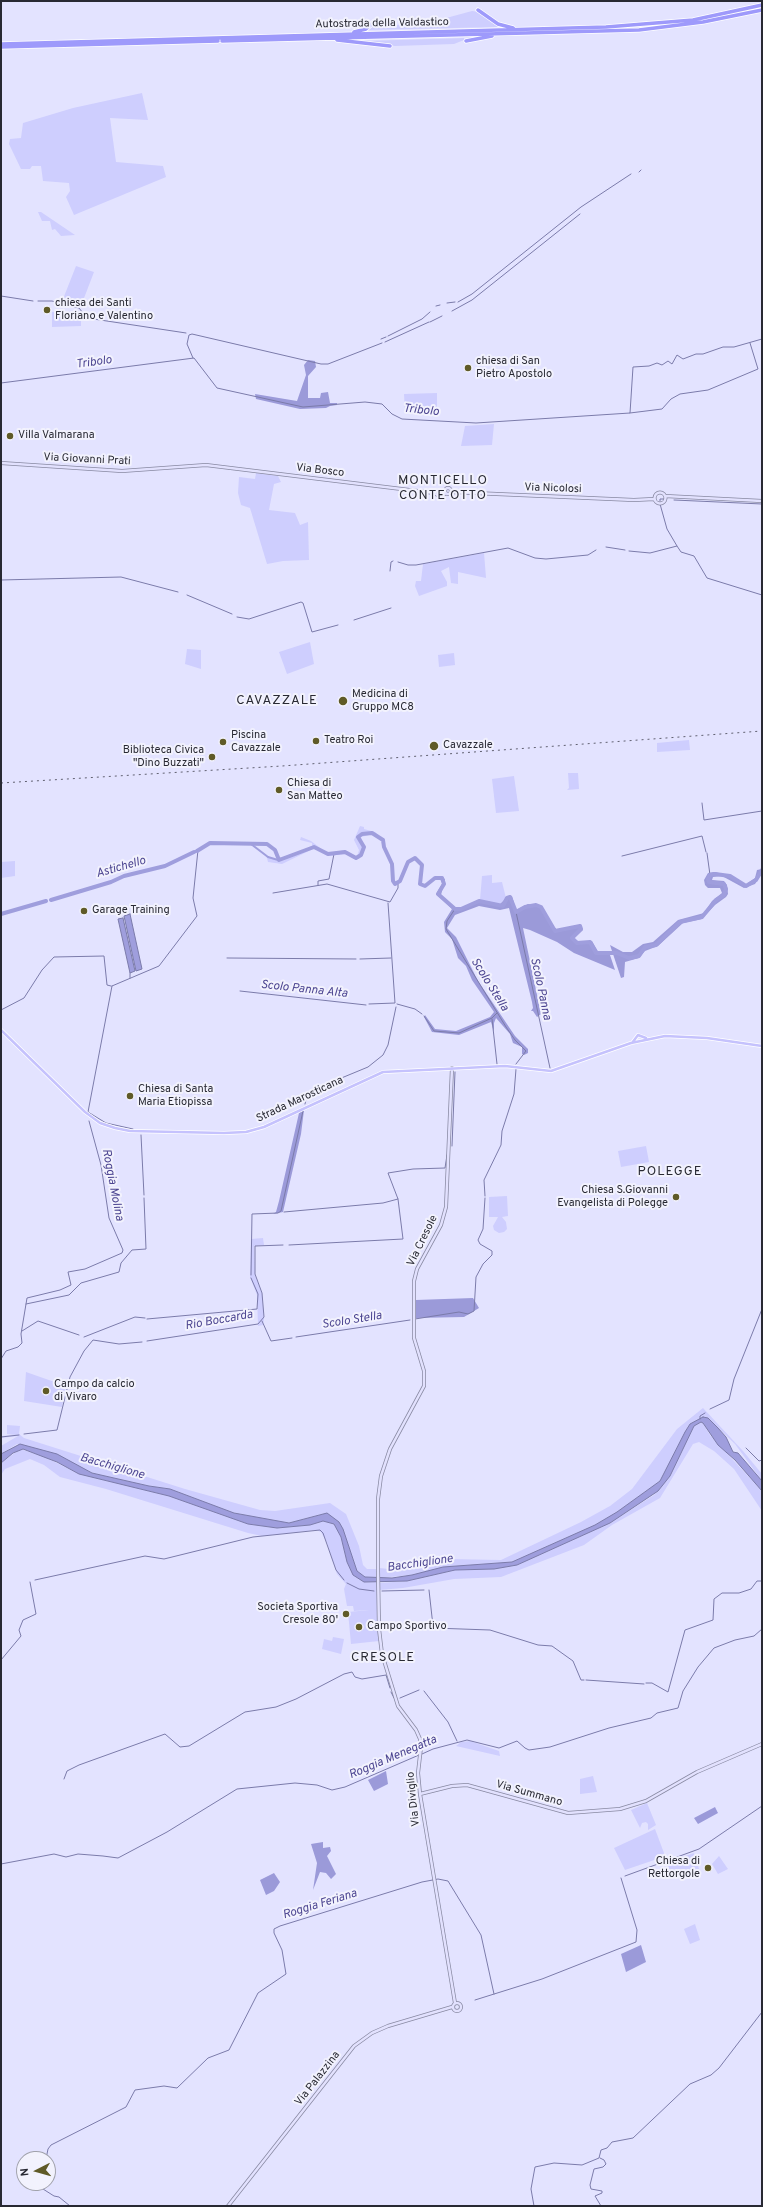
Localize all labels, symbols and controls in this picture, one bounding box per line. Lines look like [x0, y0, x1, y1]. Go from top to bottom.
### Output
street label: Autostrada della Valdastico [315, 16, 449, 32]
place label: chiesa dei Santi Floriano e Valentino [55, 297, 153, 323]
marker: chiesa dei Santi Floriano e Valentino [42, 305, 52, 315]
water label: Tribolo [75, 353, 113, 373]
place label: chiesa di San Pietro Apostolo [476, 355, 552, 381]
marker: chiesa di San Pietro Apostolo [463, 363, 473, 373]
water label: Tribolo [402, 402, 440, 420]
place label: Villa Valmarana [18, 429, 94, 443]
marker: Villa Valmarana [5, 431, 15, 441]
street label: Via Giovanni Prati [43, 451, 131, 469]
street label: Via Bosco [295, 461, 345, 481]
district label: MONTICELLO CONTE OTTO [398, 473, 488, 504]
street label: Via Nicolosi [524, 481, 582, 497]
place label: Medicina di Gruppo MC8 [352, 688, 414, 714]
district label: CAVAZZALE [236, 693, 318, 709]
marker: Medicina di Gruppo MC8 [337, 695, 349, 707]
place label: Piscina Cavazzale [231, 729, 281, 755]
place label: Teatro Roi [324, 734, 373, 748]
marker: Teatro Roi [311, 736, 321, 746]
marker: Piscina Cavazzale [218, 737, 228, 747]
place label: Cavazzale [443, 739, 493, 753]
marker: Cavazzale [428, 740, 440, 752]
place label: Biblioteca Civica "Dino Buzzati" [123, 744, 204, 770]
marker: Biblioteca Civica "Dino Buzzati" [207, 752, 217, 762]
place label: Chiesa di San Matteo [287, 777, 343, 803]
marker: Chiesa di San Matteo [274, 785, 284, 795]
water label: Astichello [95, 854, 147, 882]
place label: Garage Training [92, 904, 170, 918]
marker: Garage Training [79, 906, 89, 916]
water label: Scolo Stella [467, 956, 511, 1014]
water label: Scolo Panna [526, 957, 554, 1021]
water label: Scolo Panna Alta [260, 978, 348, 1002]
street label: Strada Marosticana [254, 1074, 346, 1126]
place label: Chiesa di Santa Maria Etiopissa [138, 1083, 213, 1109]
marker: Chiesa di Santa Maria Etiopissa [125, 1091, 135, 1101]
water label: Roggia Molina [98, 1148, 126, 1222]
district label: POLEGGE [638, 1164, 702, 1180]
place label: Chiesa S.Giovanni Evangelista di Polegge [557, 1184, 668, 1210]
marker: Chiesa S.Giovanni Evangelista di Polegge [671, 1192, 681, 1202]
street label: Via Cresole [405, 1213, 441, 1269]
water label: Rio Boccarda [184, 1308, 254, 1334]
water label: Scolo Stella [321, 1309, 383, 1333]
place label: Campo da calcio di Vivaro [54, 1378, 135, 1404]
marker: Campo da calcio di Vivaro [41, 1386, 51, 1396]
water label: Bacchiglione [78, 1451, 146, 1483]
water label: Bacchiglione [386, 1552, 454, 1576]
place label: Societa Sportiva Cresole 80' [257, 1601, 338, 1627]
marker: Societa Sportiva Cresole 80' [341, 1609, 351, 1619]
place label: Campo Sportivo [367, 1620, 447, 1634]
marker: Campo Sportivo [354, 1622, 364, 1632]
district label: CRESOLE [351, 1650, 415, 1666]
water label: Roggia Menegatta [347, 1733, 439, 1783]
street label: Via Diviglio [405, 1771, 423, 1827]
street label: Via Summano [494, 1778, 564, 1810]
place label: Chiesa di Rettorgole [648, 1855, 700, 1881]
marker: Chiesa di Rettorgole [703, 1863, 713, 1873]
water label: Roggia Feriana [281, 1887, 359, 1923]
street label: Via Palazzina [293, 2049, 343, 2109]
north arrow [16, 2151, 56, 2191]
text: N [18, 2167, 32, 2177]

